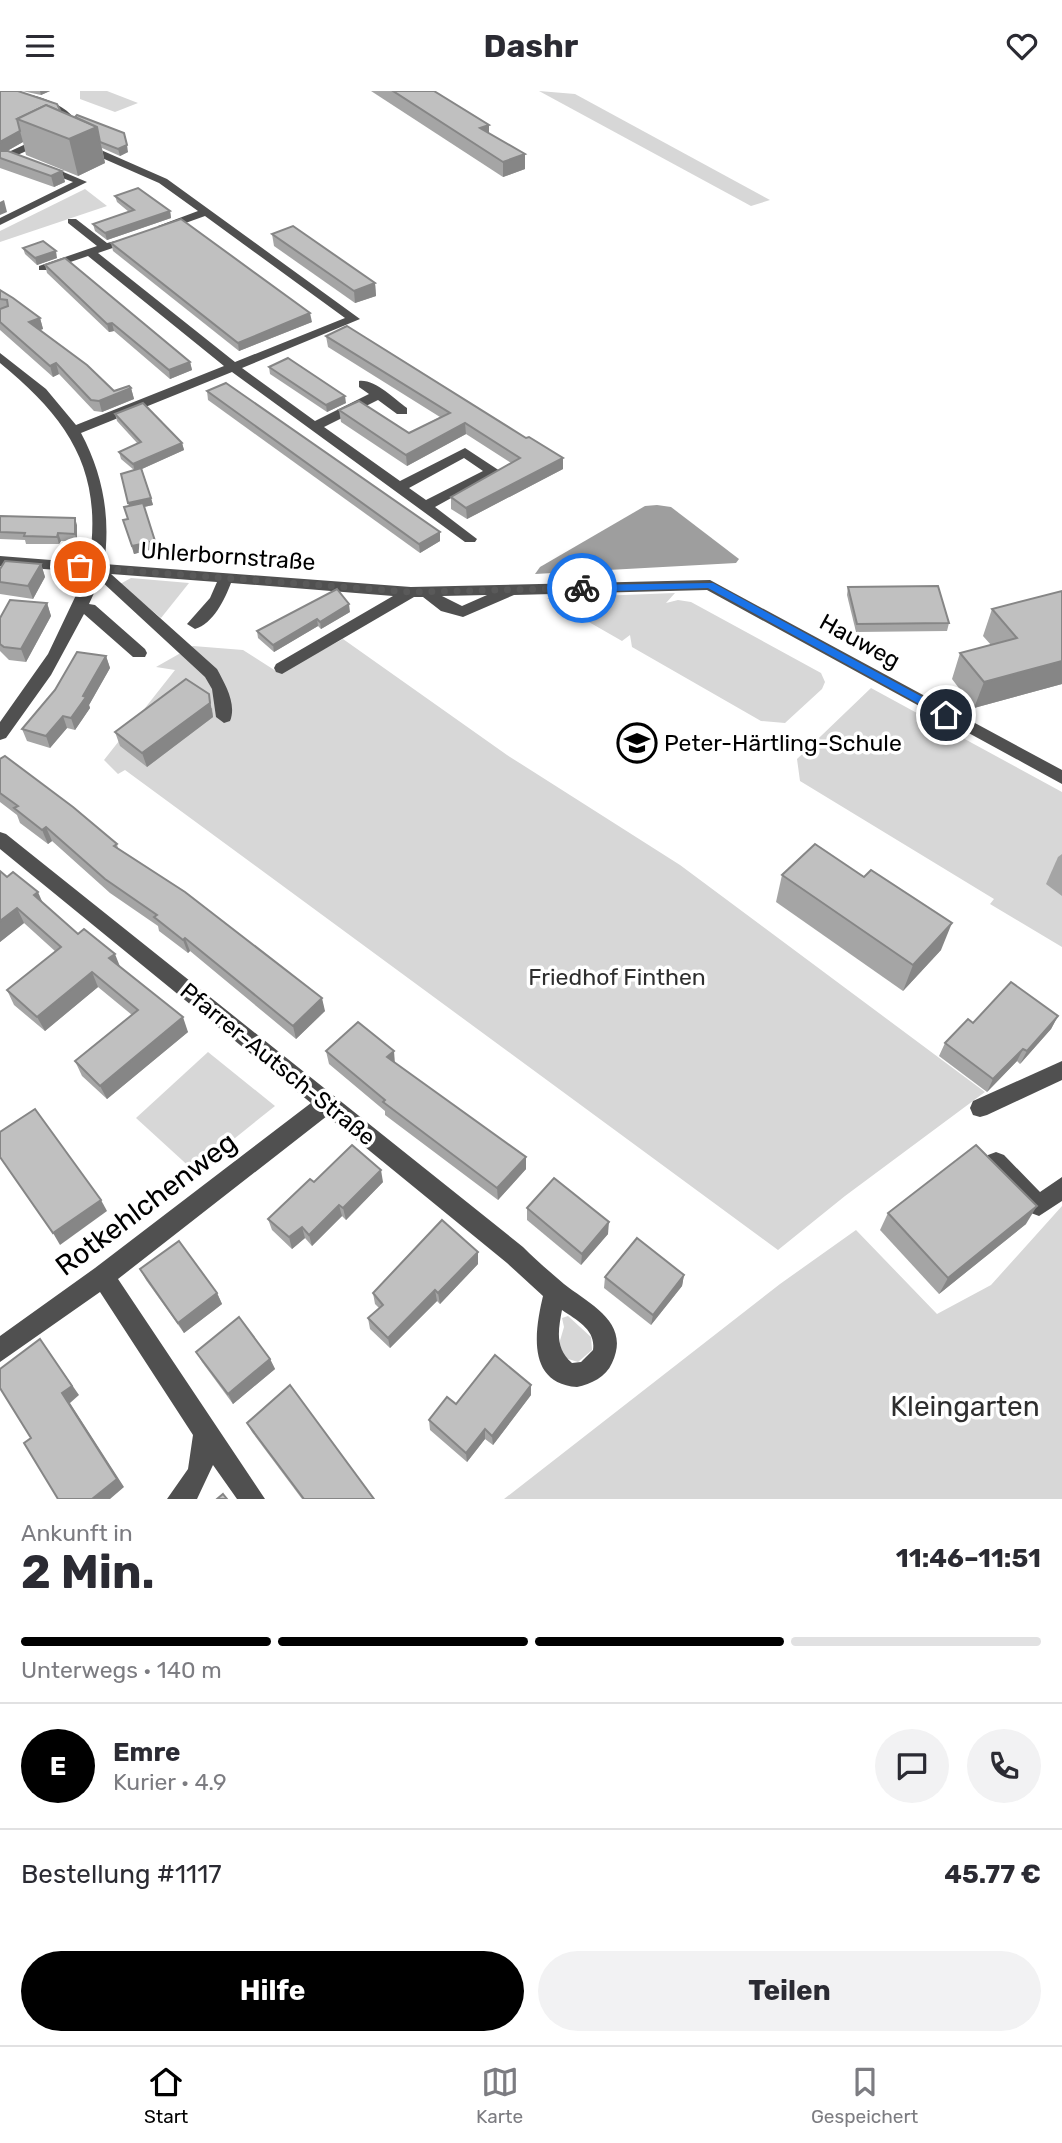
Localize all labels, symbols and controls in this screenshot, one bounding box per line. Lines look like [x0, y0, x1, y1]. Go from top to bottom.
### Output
icon: menu [21, 27, 59, 65]
text: Dashr [484, 27, 578, 65]
icon: heart [1003, 27, 1041, 65]
street label: Uhlerbornstraße [140, 536, 316, 576]
pin [50, 537, 110, 597]
icon: bag [61, 548, 99, 586]
courier [547, 553, 617, 623]
icon: bike [563, 569, 601, 607]
street label: Hauweg [815, 607, 905, 675]
pin [916, 685, 976, 745]
icon: home [927, 696, 965, 734]
school or university icon: Peter-Härtling-Schule [616, 722, 658, 764]
place label: Peter-Härtling-Schule [664, 729, 902, 757]
park label: Friedhof Finthen [528, 963, 706, 991]
street label: Pfarrer-Autsch-Straße [175, 977, 381, 1151]
street label: Rotkehlchenweg [49, 1125, 243, 1283]
park label: Kleingarten [890, 1390, 1040, 1423]
text: Ankunft in [21, 1519, 133, 1547]
text: 11:46–11:51 [896, 1543, 1041, 1574]
text: 2 Min. [21, 1545, 155, 1600]
text: Unterwegs · 140 m [21, 1656, 222, 1684]
button: chat [875, 1729, 949, 1803]
button: phone [967, 1729, 1041, 1803]
text: Emre [113, 1737, 181, 1768]
text: E [50, 1751, 66, 1782]
text: Kurier · 4.9 [113, 1768, 227, 1796]
text: Bestellung #1117 [21, 1859, 222, 1890]
text: 45.77 € [944, 1859, 1041, 1890]
button: Hilfe [21, 1951, 524, 2031]
button: Teilen [538, 1951, 1041, 2031]
tab: Start [144, 2063, 188, 2128]
tab: Karte [476, 2063, 523, 2128]
tab: Gespeichert [811, 2063, 918, 2128]

